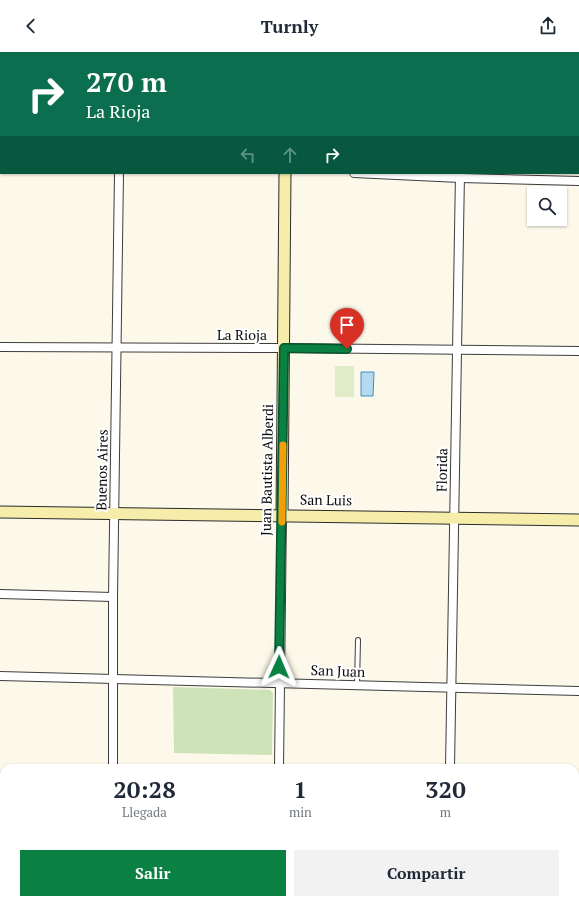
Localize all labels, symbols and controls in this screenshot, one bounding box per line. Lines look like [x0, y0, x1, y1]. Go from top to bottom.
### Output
text: Turnly [261, 14, 318, 38]
icon: back [20, 15, 42, 37]
icon: share [537, 15, 559, 37]
text: 270 m [86, 63, 167, 100]
icon: right [20, 68, 72, 120]
text: La Rioja [86, 99, 150, 123]
icon: left [237, 144, 259, 166]
icon: ahead [279, 144, 301, 166]
icon: right [321, 144, 343, 166]
map controls [527, 186, 567, 226]
button: search [527, 186, 567, 226]
pin [330, 308, 364, 349]
icon: arrive [336, 314, 358, 336]
street label: La Rioja [217, 325, 267, 344]
street label: Juan Bautista Alberdi [256, 404, 277, 536]
street label: Buenos Aires [91, 429, 112, 511]
street label: Florida [432, 448, 451, 492]
street label: San Luis [300, 490, 352, 509]
position arrow [258, 646, 300, 688]
street label: San Juan [310, 660, 366, 681]
text: 20:28 [113, 773, 176, 805]
text: 1 [294, 773, 307, 805]
text: 320 [425, 773, 466, 805]
text: Llegada [122, 803, 167, 821]
text: min [289, 803, 312, 821]
text: m [440, 803, 451, 821]
button: Salir [20, 850, 286, 896]
button: Compartir [294, 850, 559, 896]

